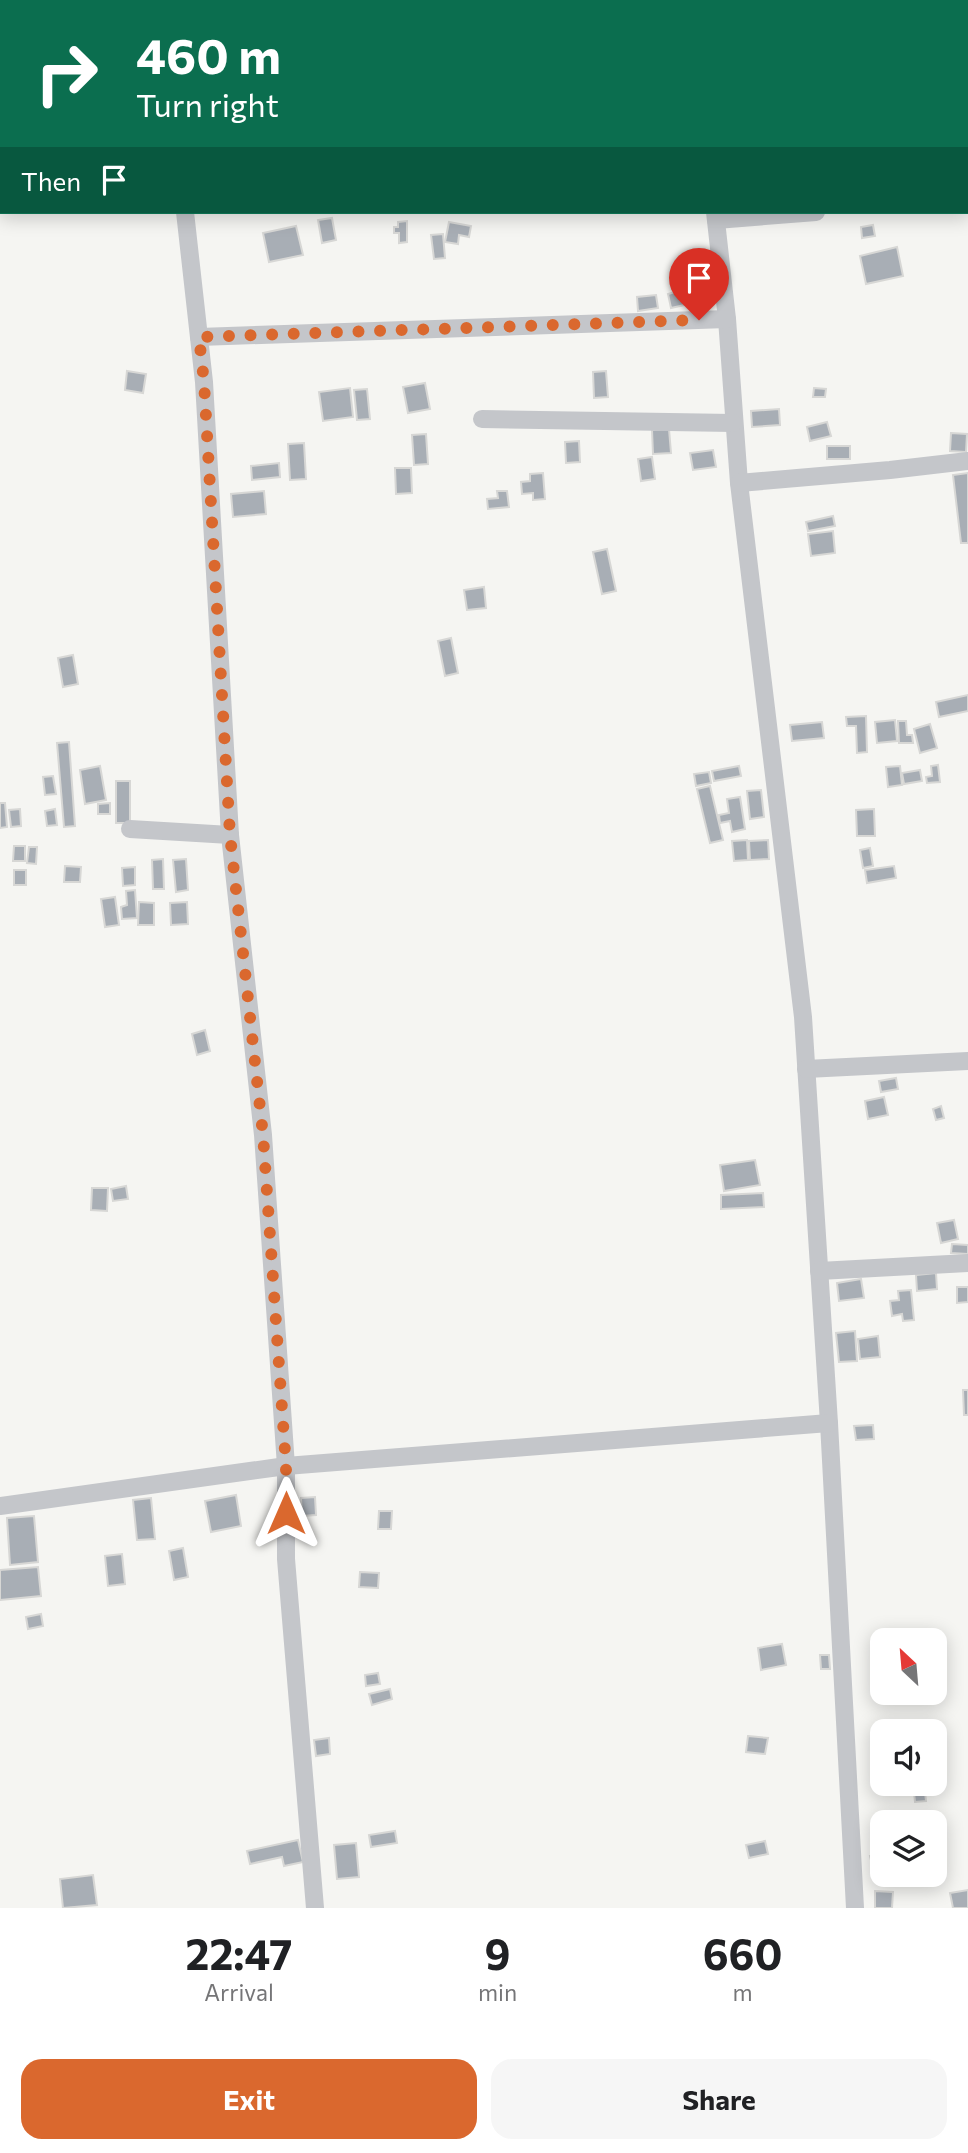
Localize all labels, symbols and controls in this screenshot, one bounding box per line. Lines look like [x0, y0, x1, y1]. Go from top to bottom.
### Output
text: 460 m [136, 24, 281, 84]
icon: right [21, 28, 112, 119]
text: Turn right [136, 84, 279, 124]
icon: arrive [95, 161, 133, 199]
text: Then [21, 165, 81, 196]
pin [669, 248, 729, 320]
icon: arrive [680, 259, 718, 297]
position arrow [249, 1476, 323, 1550]
north arrow [870, 1628, 947, 1704]
map controls [870, 1628, 947, 1887]
button: sound [870, 1719, 947, 1796]
button: layers [870, 1810, 947, 1887]
text: 22:47 [186, 1927, 292, 1979]
text: 9 [485, 1927, 511, 1979]
text: 660 [703, 1927, 782, 1979]
text: Arrival [204, 1978, 274, 2006]
text: min [478, 1978, 517, 2006]
text: m [733, 1978, 753, 2006]
button: Exit [21, 2059, 477, 2139]
button: Share [491, 2059, 947, 2139]

